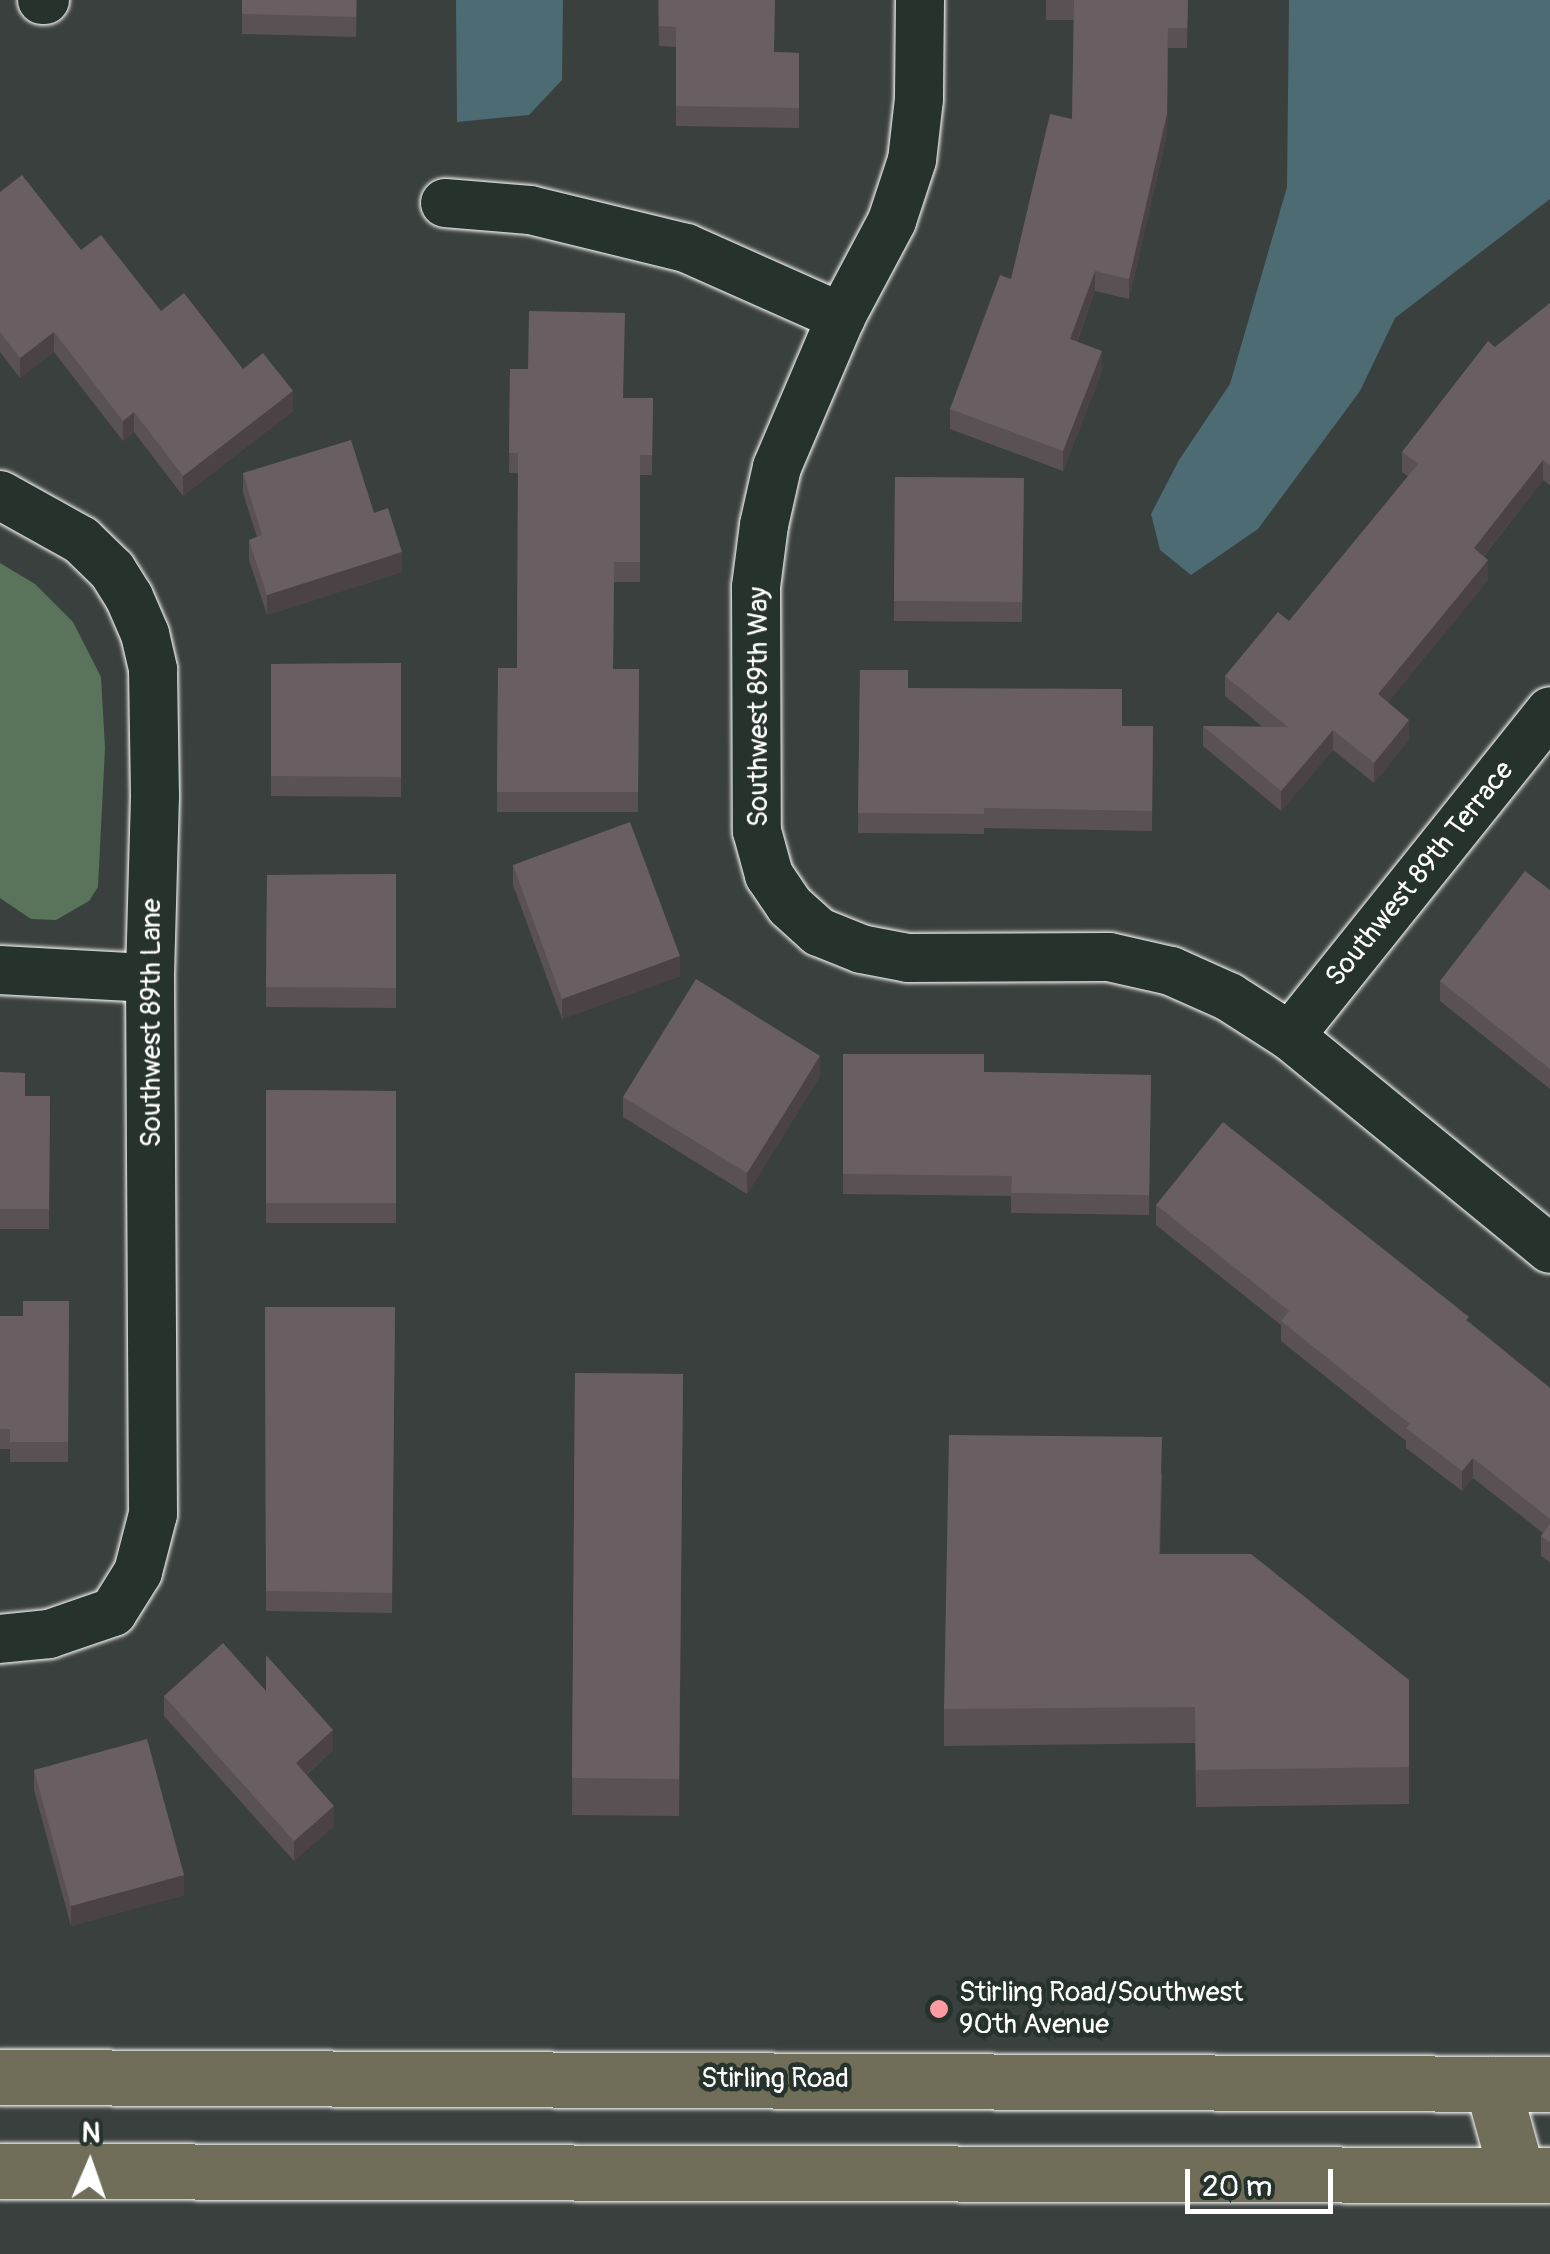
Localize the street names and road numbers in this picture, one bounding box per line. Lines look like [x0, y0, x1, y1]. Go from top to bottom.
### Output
street label: Southwest 89th Way [742, 587, 776, 827]
street label: Southwest 89th Terrace [1319, 755, 1521, 993]
street label: Southwest 89th Lane [135, 898, 169, 1148]
street label: Stirling Road [701, 2062, 849, 2096]

